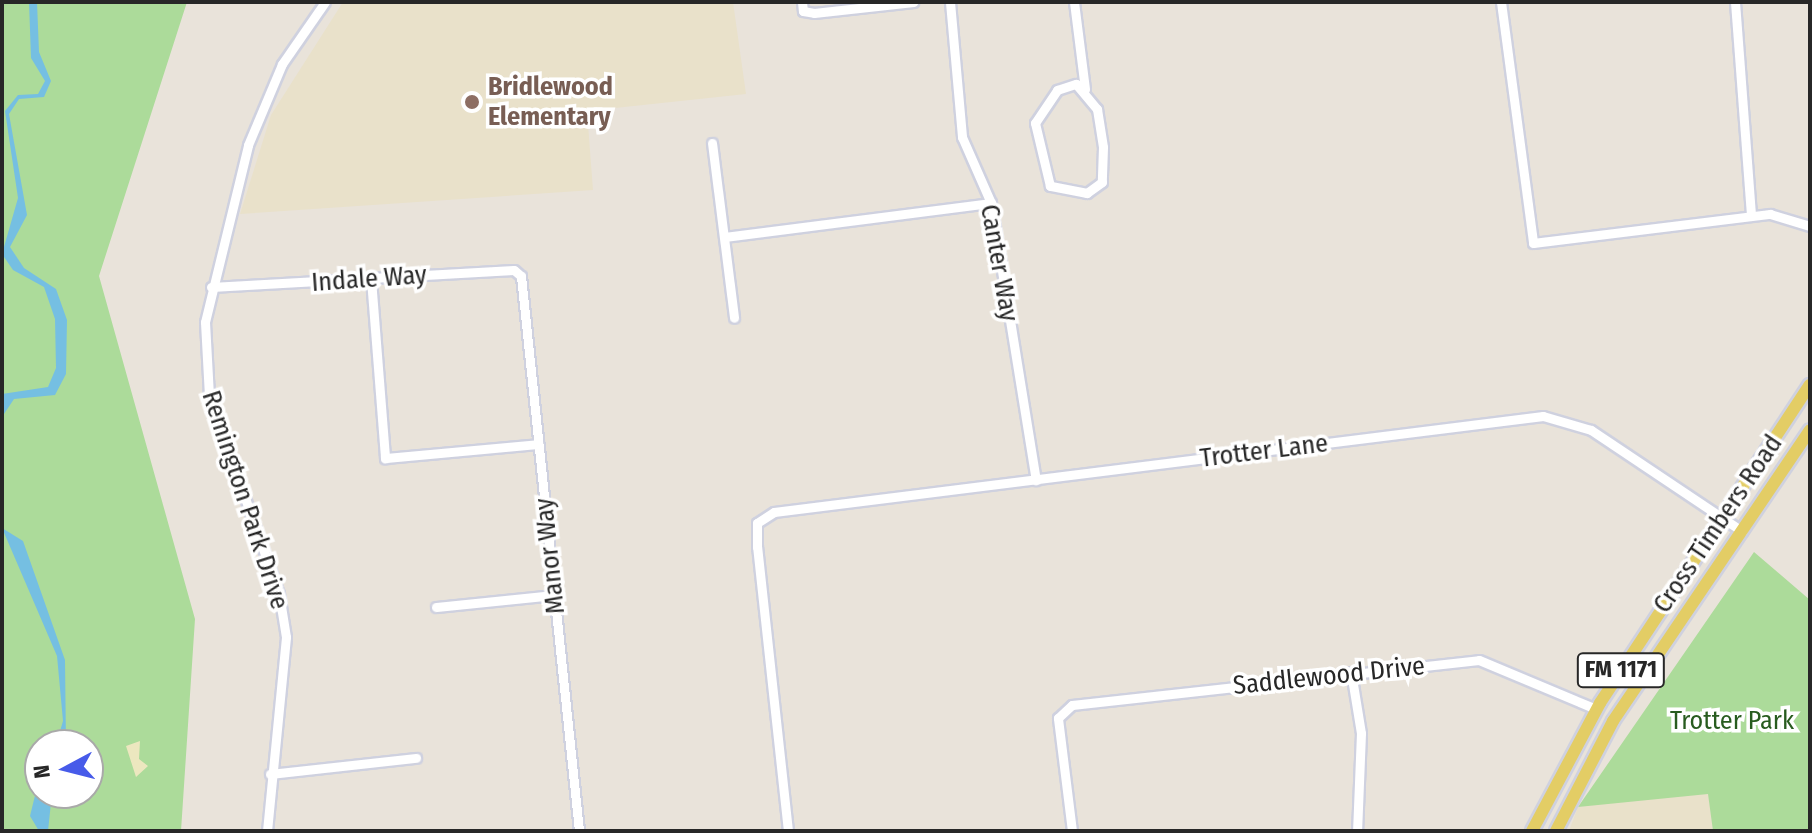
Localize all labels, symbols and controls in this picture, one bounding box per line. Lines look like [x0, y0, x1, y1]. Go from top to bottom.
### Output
place label: Bridlewood Elementary [488, 71, 613, 132]
marker: Bridlewood Elementary [463, 93, 481, 111]
street label: Canter Way [973, 202, 1025, 324]
street label: Indale Way [310, 259, 428, 299]
street label: Remington Park Drive [195, 387, 295, 613]
street label: Trotter Lane [1198, 428, 1330, 474]
street label: Cross Timbers Road [1647, 429, 1789, 619]
street label: Manor Way [528, 496, 572, 616]
street label: Saddlewood Drive [1232, 650, 1426, 702]
road number: FM 1171 [1575, 650, 1667, 690]
park label: Trotter Park [1670, 705, 1794, 737]
north arrow [24, 729, 104, 809]
text: N [27, 764, 56, 780]

